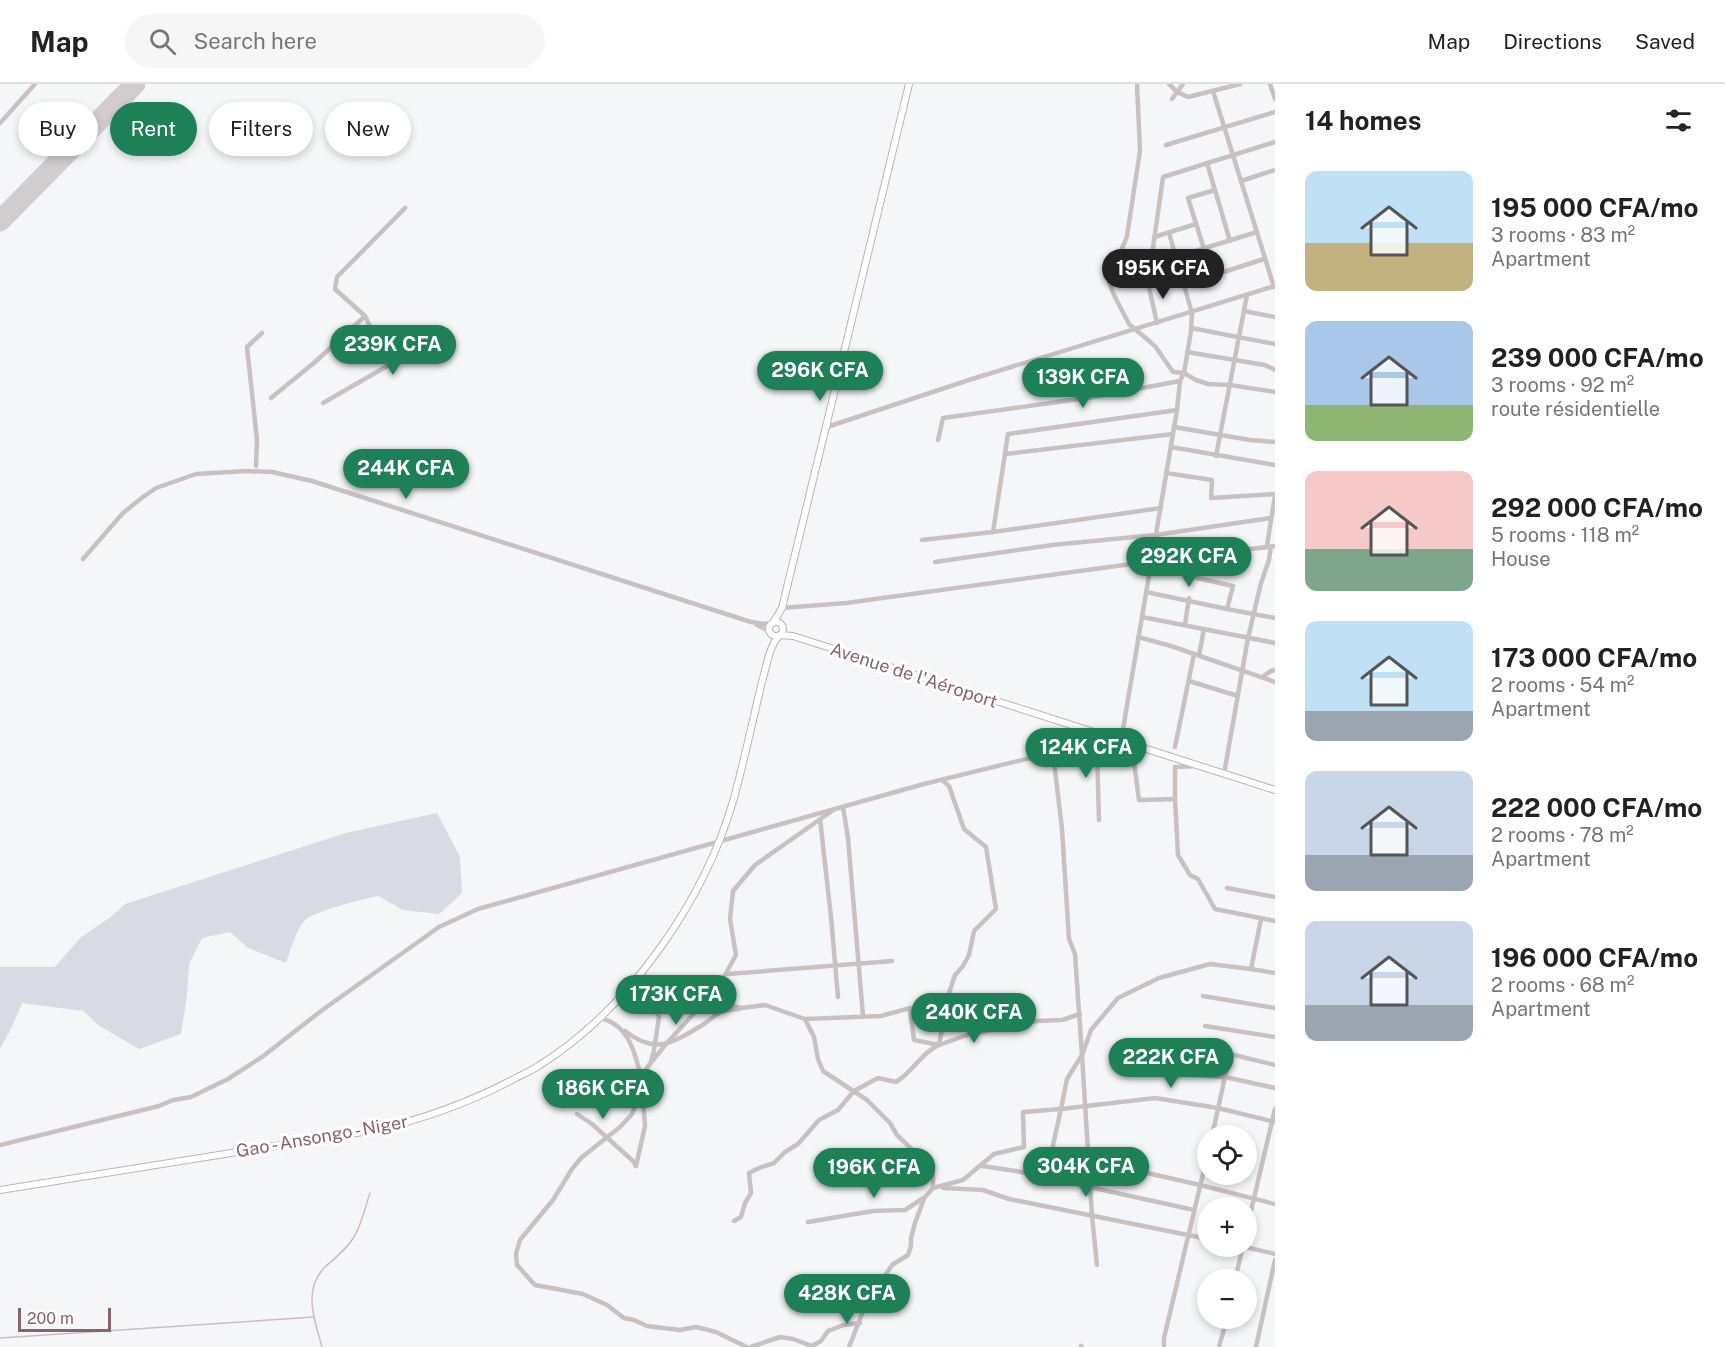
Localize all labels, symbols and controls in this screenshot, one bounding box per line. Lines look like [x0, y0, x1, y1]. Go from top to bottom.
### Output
search box [125, 14, 545, 68]
text: Map [30, 25, 89, 58]
icon: search [146, 25, 179, 58]
text: Search here [194, 28, 317, 54]
text: Map [1428, 29, 1470, 54]
text: Directions [1503, 29, 1602, 54]
text: Saved [1635, 29, 1695, 54]
chip: Buy [18, 102, 98, 156]
chip: Rent [110, 102, 197, 156]
chip: Filters [209, 102, 313, 156]
chip: New [325, 102, 411, 156]
icon: filters [1662, 104, 1695, 137]
text: 14 homes [1305, 105, 1421, 136]
text: 195 000 CFA/mo [1491, 192, 1699, 223]
icon: home [1353, 195, 1425, 267]
text: 3 rooms · 83 m² [1491, 223, 1635, 247]
text: Apartment [1491, 247, 1591, 271]
pin: 195K CFA [1101, 249, 1225, 300]
text: 195K CFA [1116, 256, 1210, 280]
pin: 239K CFA [331, 325, 455, 376]
text: 239K CFA [344, 332, 442, 356]
text: 239 000 CFA/mo [1491, 342, 1704, 373]
icon: home [1353, 345, 1425, 417]
pin: 296K CFA [758, 351, 882, 402]
text: 296K CFA [771, 358, 869, 382]
pin: 139K CFA [1021, 358, 1145, 409]
text: 139K CFA [1036, 365, 1130, 389]
text: 3 rooms · 92 m² [1491, 373, 1634, 397]
text: route résidentielle [1491, 397, 1660, 421]
pin: 244K CFA [344, 449, 468, 500]
text: 244K CFA [357, 456, 455, 480]
text: 292 000 CFA/mo [1491, 492, 1703, 523]
icon: home [1353, 495, 1425, 567]
text: 5 rooms · 118 m² [1491, 523, 1639, 547]
pin: 292K CFA [1127, 537, 1251, 588]
text: 292K CFA [1140, 544, 1238, 568]
text: House [1491, 547, 1551, 571]
street label: Avenue de l'Aéroport [828, 638, 1000, 712]
text: 173 000 CFA/mo [1491, 642, 1697, 673]
icon: home [1353, 645, 1425, 717]
text: 2 rooms · 54 m² [1491, 673, 1634, 697]
text: Apartment [1491, 697, 1591, 721]
pin: 124K CFA [1024, 728, 1148, 779]
text: 124K CFA [1039, 735, 1133, 759]
text: 222 000 CFA/mo [1491, 792, 1702, 823]
icon: home [1353, 795, 1425, 867]
text: 2 rooms · 78 m² [1491, 823, 1634, 847]
text: Apartment [1491, 847, 1591, 871]
text: 196 000 CFA/mo [1491, 942, 1698, 973]
icon: home [1353, 945, 1425, 1017]
text: 2 rooms · 68 m² [1491, 973, 1634, 997]
pin: 173K CFA [614, 975, 738, 1026]
text: 173K CFA [630, 982, 722, 1006]
pin: 240K CFA [912, 993, 1036, 1044]
text: Apartment [1491, 997, 1591, 1021]
text: 240K CFA [925, 1000, 1023, 1024]
pin: 222K CFA [1109, 1038, 1233, 1089]
text: 222K CFA [1123, 1045, 1219, 1069]
pin: 186K CFA [541, 1069, 665, 1120]
text: 186K CFA [556, 1076, 650, 1100]
street label: Gao - Ansongo - Niger [234, 1111, 410, 1161]
map controls [1197, 1125, 1257, 1329]
button: locate [1197, 1125, 1257, 1185]
pin: 304K CFA [1024, 1147, 1148, 1198]
pin: 196K CFA [812, 1148, 936, 1199]
text: 304K CFA [1037, 1154, 1135, 1178]
text: 196K CFA [827, 1155, 921, 1179]
button: + [1197, 1197, 1257, 1257]
button: − [1197, 1269, 1257, 1329]
pin: 428K CFA [785, 1274, 909, 1325]
text: 428K CFA [798, 1281, 896, 1305]
scale bar [18, 1305, 111, 1332]
text: 200 m [27, 1309, 74, 1328]

